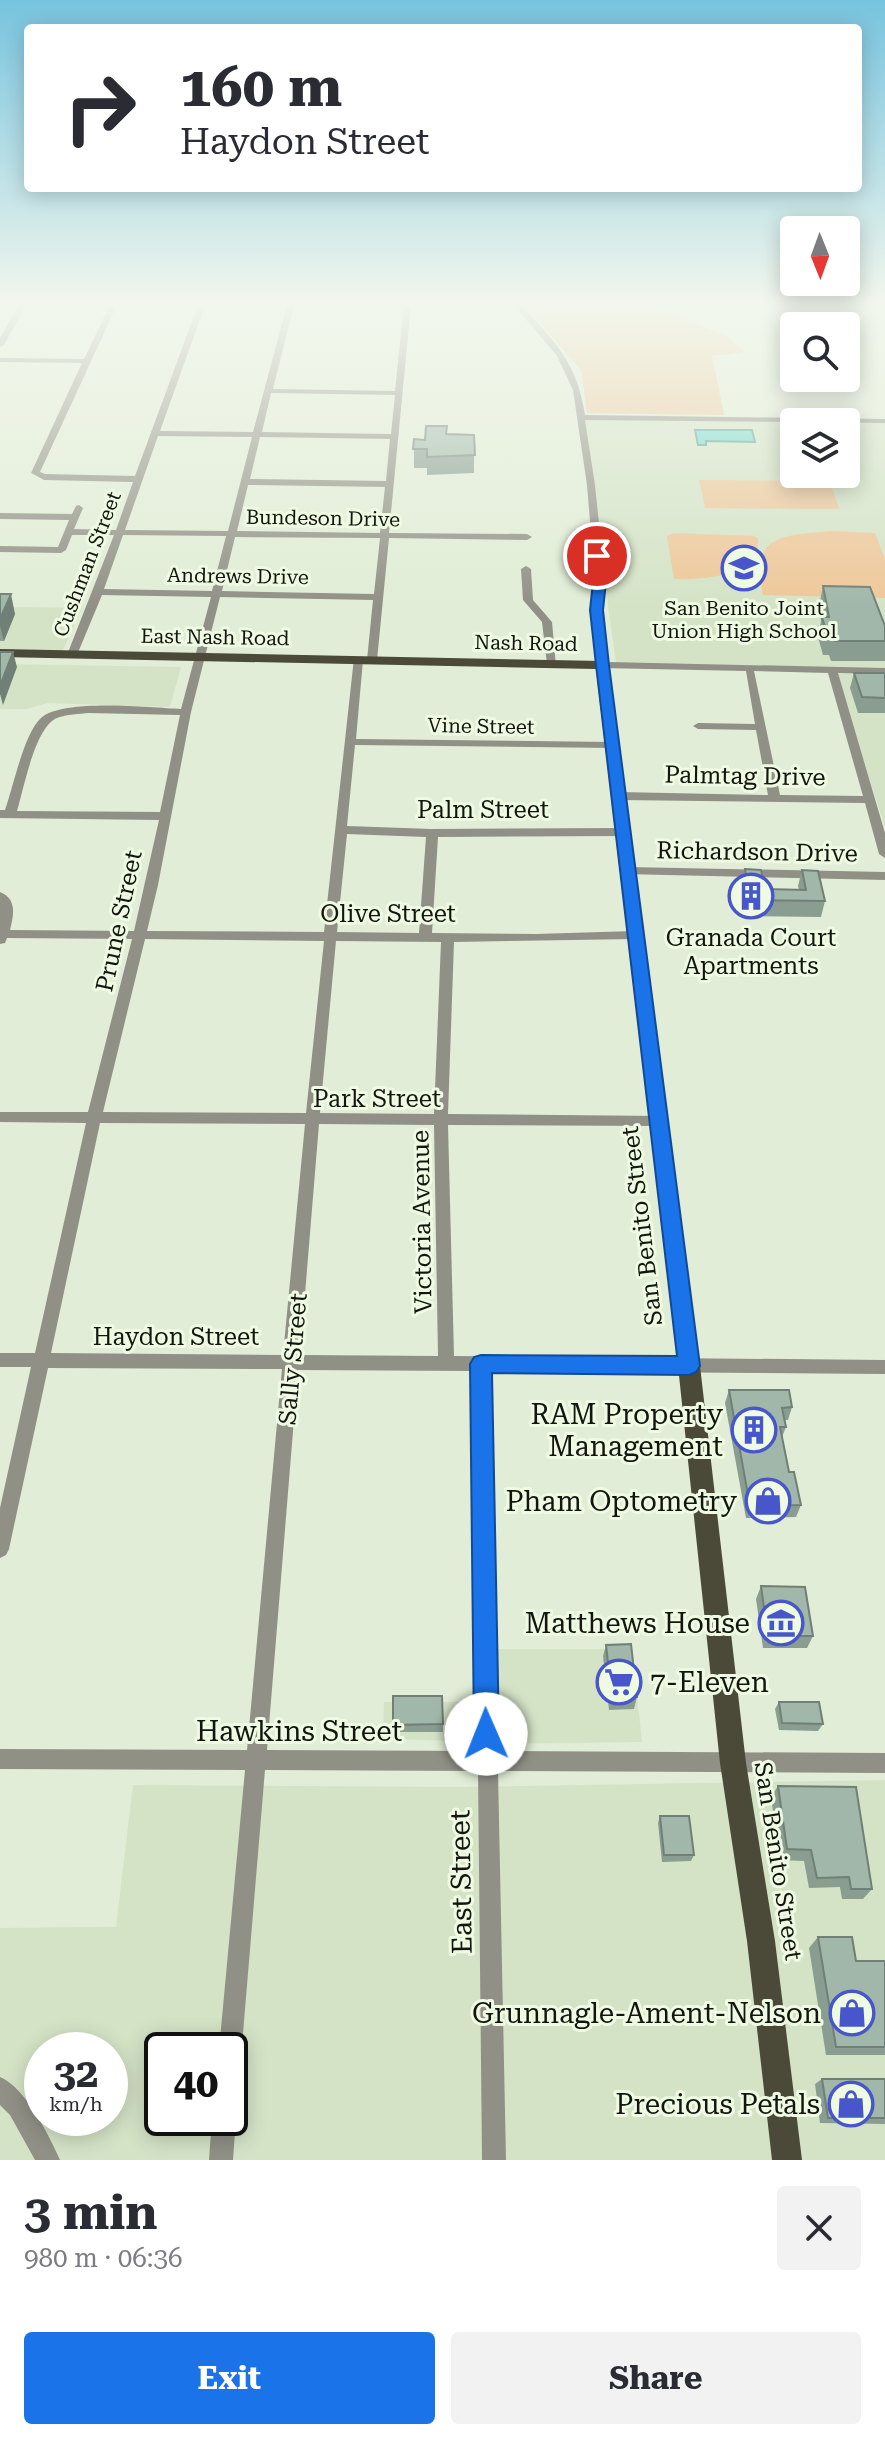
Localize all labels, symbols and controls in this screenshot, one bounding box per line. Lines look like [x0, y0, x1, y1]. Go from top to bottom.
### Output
text: 160 m [180, 54, 342, 120]
icon: right [48, 56, 152, 160]
text: Haydon Street [180, 121, 430, 163]
north arrow [780, 216, 860, 296]
map controls [780, 216, 860, 488]
button: search [780, 312, 860, 392]
button: layers [780, 408, 860, 488]
street label: Cushman Street [48, 487, 126, 640]
street label: Bundeson Drive [246, 505, 400, 531]
pin [563, 522, 631, 590]
icon: arrive [575, 534, 619, 578]
school or university icon: San Benito Joint Union High School [720, 544, 768, 592]
street label: Andrews Drive [167, 563, 309, 589]
place label: San Benito Joint Union High School [651, 596, 837, 643]
street label: East Nash Road [140, 624, 290, 650]
street label: Nash Road [474, 630, 578, 656]
street label: Vine Street [427, 713, 535, 739]
street label: Palmtag Drive [664, 761, 826, 791]
street label: Palm Street [417, 796, 549, 824]
street label: Richardson Drive [656, 836, 858, 868]
street label: Prune Street [90, 848, 148, 994]
building icon: Granada Court Apartments [727, 872, 775, 920]
street label: Olive Street [320, 900, 456, 928]
place label: Granada Court Apartments [666, 924, 836, 980]
street label: Park Street [313, 1085, 441, 1113]
street label: San Benito Street [616, 1125, 668, 1327]
street label: Victoria Avenue [406, 1130, 438, 1314]
street label: Sally Street [273, 1292, 313, 1426]
street label: Haydon Street [93, 1323, 259, 1351]
place label: RAM Property Management [531, 1398, 723, 1463]
building icon: RAM Property Management [730, 1406, 778, 1454]
shop icon: Pham Optometry [744, 1477, 792, 1525]
place label: Pham Optometry [505, 1485, 737, 1518]
museum icon: Matthews House [757, 1599, 805, 1647]
place label: Matthews House [525, 1607, 750, 1640]
supermarket icon: 7-Eleven [595, 1658, 643, 1706]
place label: 7-Eleven [650, 1666, 769, 1699]
position arrow [444, 1692, 528, 1776]
street label: Hawkins Street [196, 1715, 402, 1748]
street label: San Benito Street [748, 1760, 808, 1962]
street label: East Street [443, 1810, 479, 1954]
shop icon: Grunnagle-Ament-Nelson [828, 1989, 876, 2037]
place label: Grunnagle-Ament-Nelson [472, 1997, 821, 2030]
speed limit sign: 40 [144, 2032, 248, 2136]
text: 32 [54, 2050, 98, 2097]
shop icon: Precious Petals [827, 2080, 875, 2128]
place label: Precious Petals [615, 2088, 820, 2121]
text: km/h [49, 2092, 103, 2116]
text: 3 min [24, 2185, 157, 2241]
button: close [777, 2186, 861, 2270]
text: 980 m · 06:36 [24, 2243, 183, 2273]
button: Exit [24, 2332, 435, 2424]
button: Share [451, 2332, 861, 2424]

